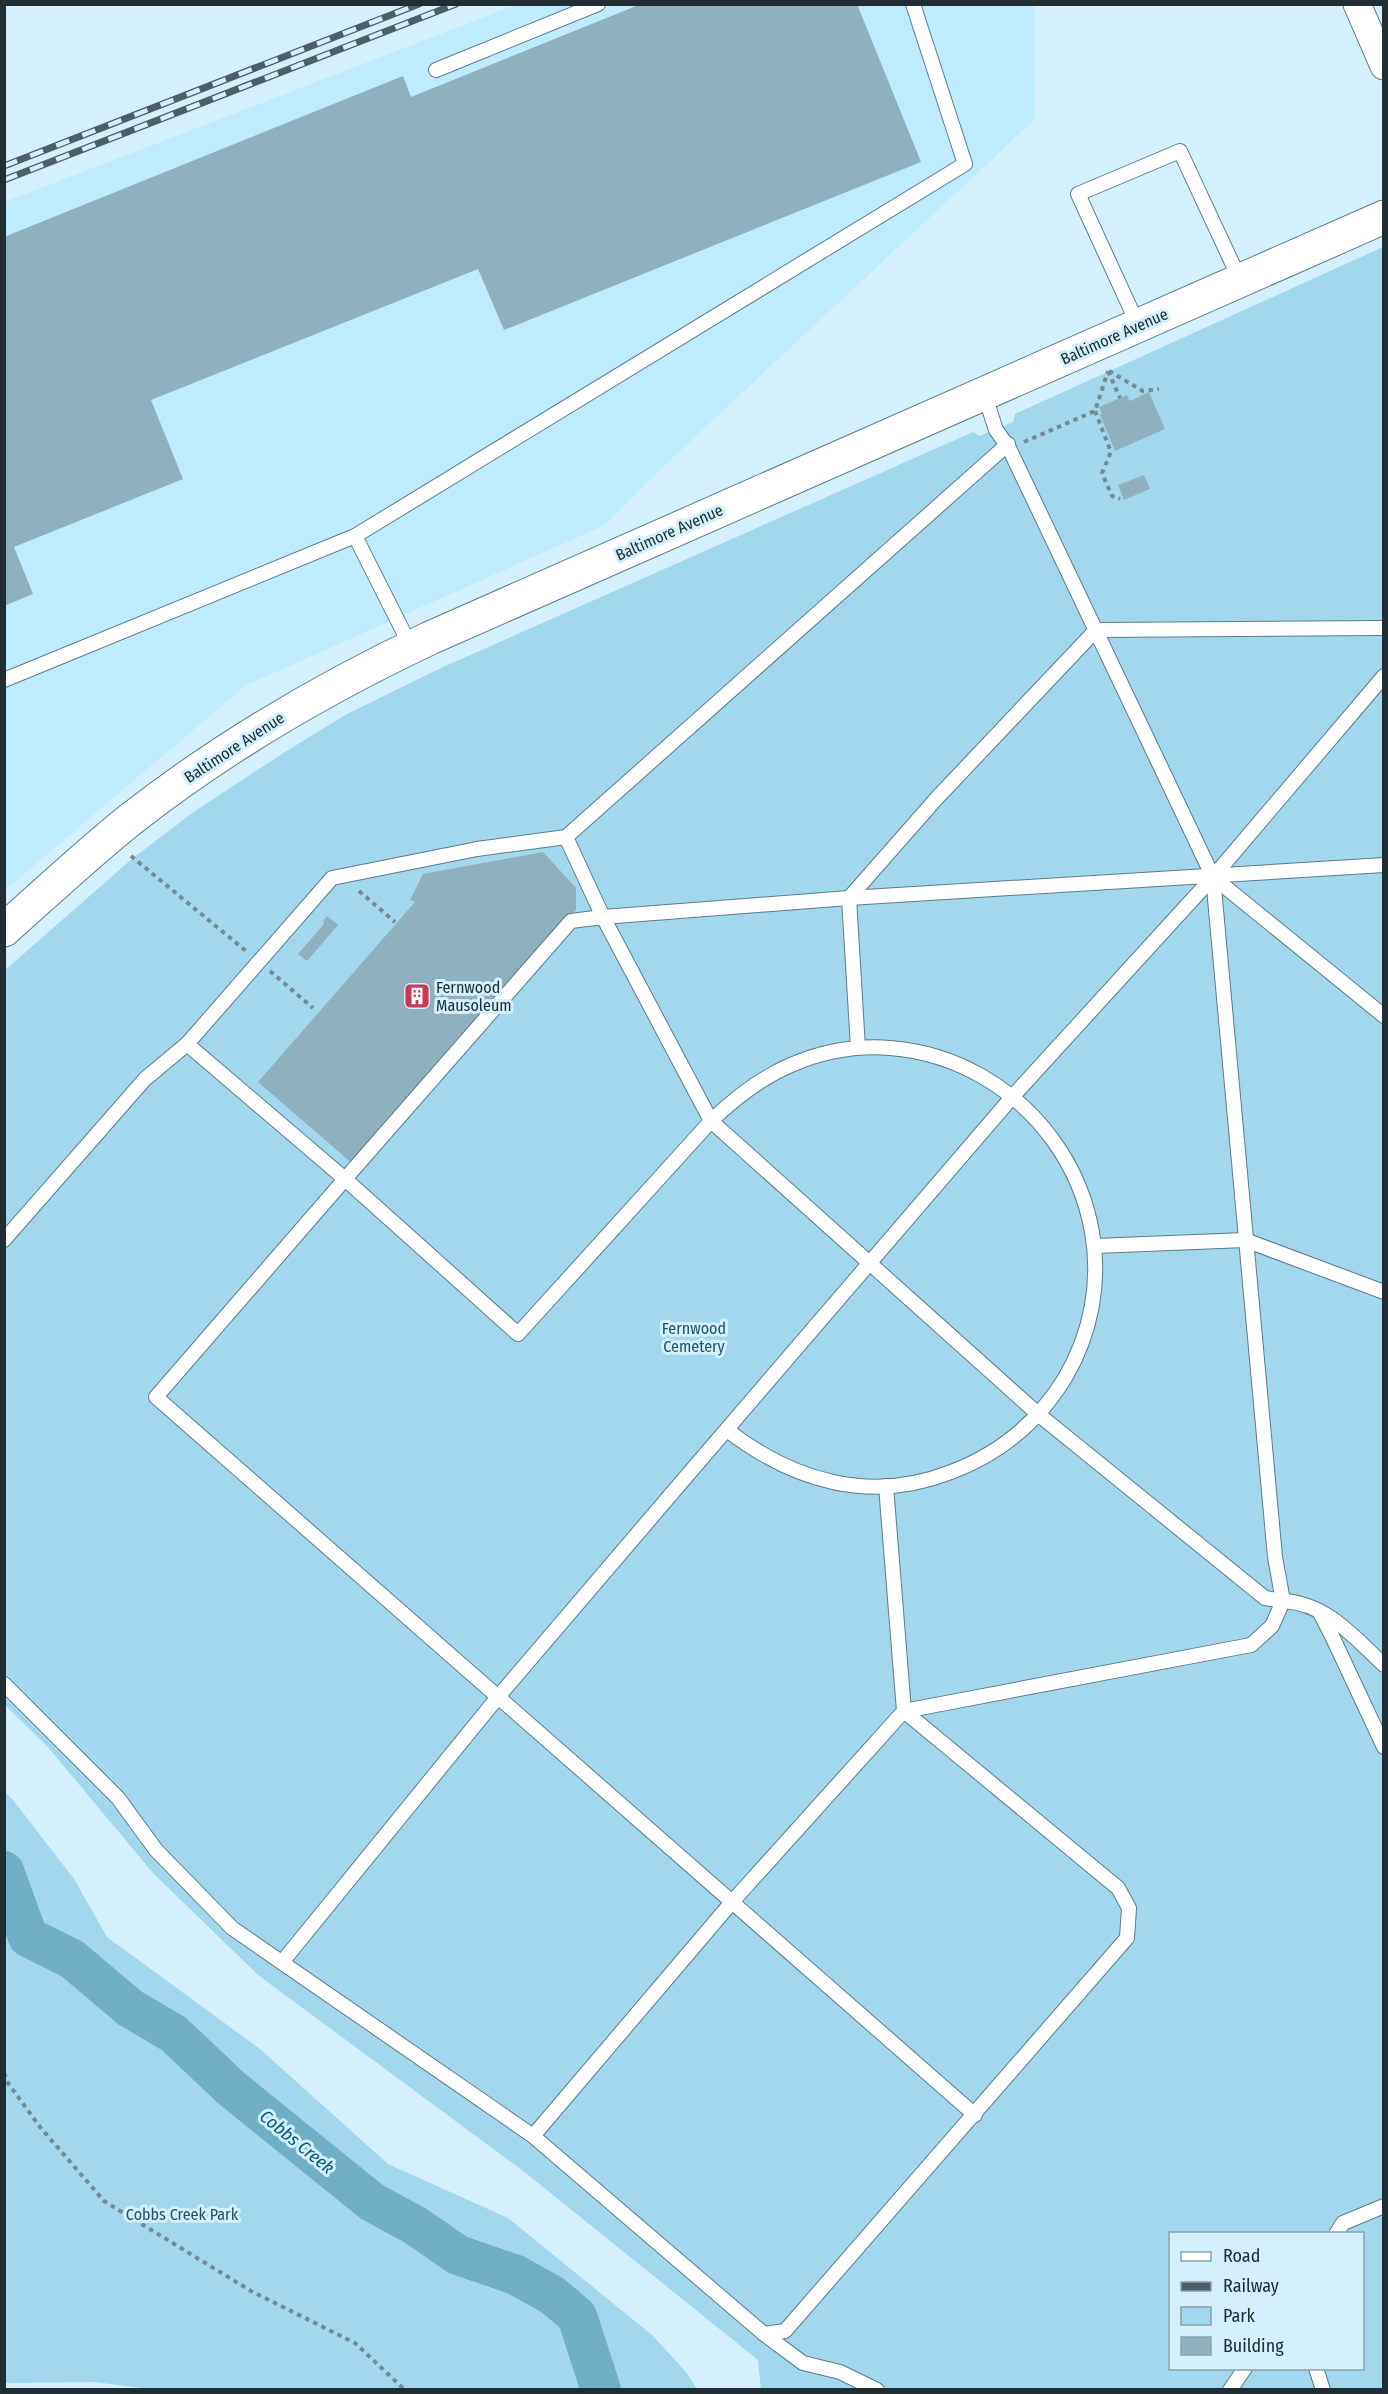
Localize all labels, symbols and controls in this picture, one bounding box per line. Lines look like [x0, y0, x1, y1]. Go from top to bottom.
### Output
street label: Baltimore Avenue [1058, 304, 1171, 369]
street label: Baltimore Avenue [613, 500, 726, 565]
street label: Baltimore Avenue [181, 708, 288, 787]
place label: Fernwood Mausoleum [436, 978, 512, 1015]
building icon: Fernwood Mausoleum [402, 981, 432, 1011]
park label: Fernwood Cemetery [662, 1319, 726, 1356]
water label: Cobbs Creek [255, 2105, 339, 2179]
park label: Cobbs Creek Park [126, 2205, 239, 2224]
legend [1169, 2232, 1364, 2370]
text: Road [1223, 2245, 1260, 2267]
text: Railway [1223, 2275, 1279, 2297]
text: Park [1223, 2305, 1256, 2327]
text: Building [1223, 2335, 1284, 2357]

